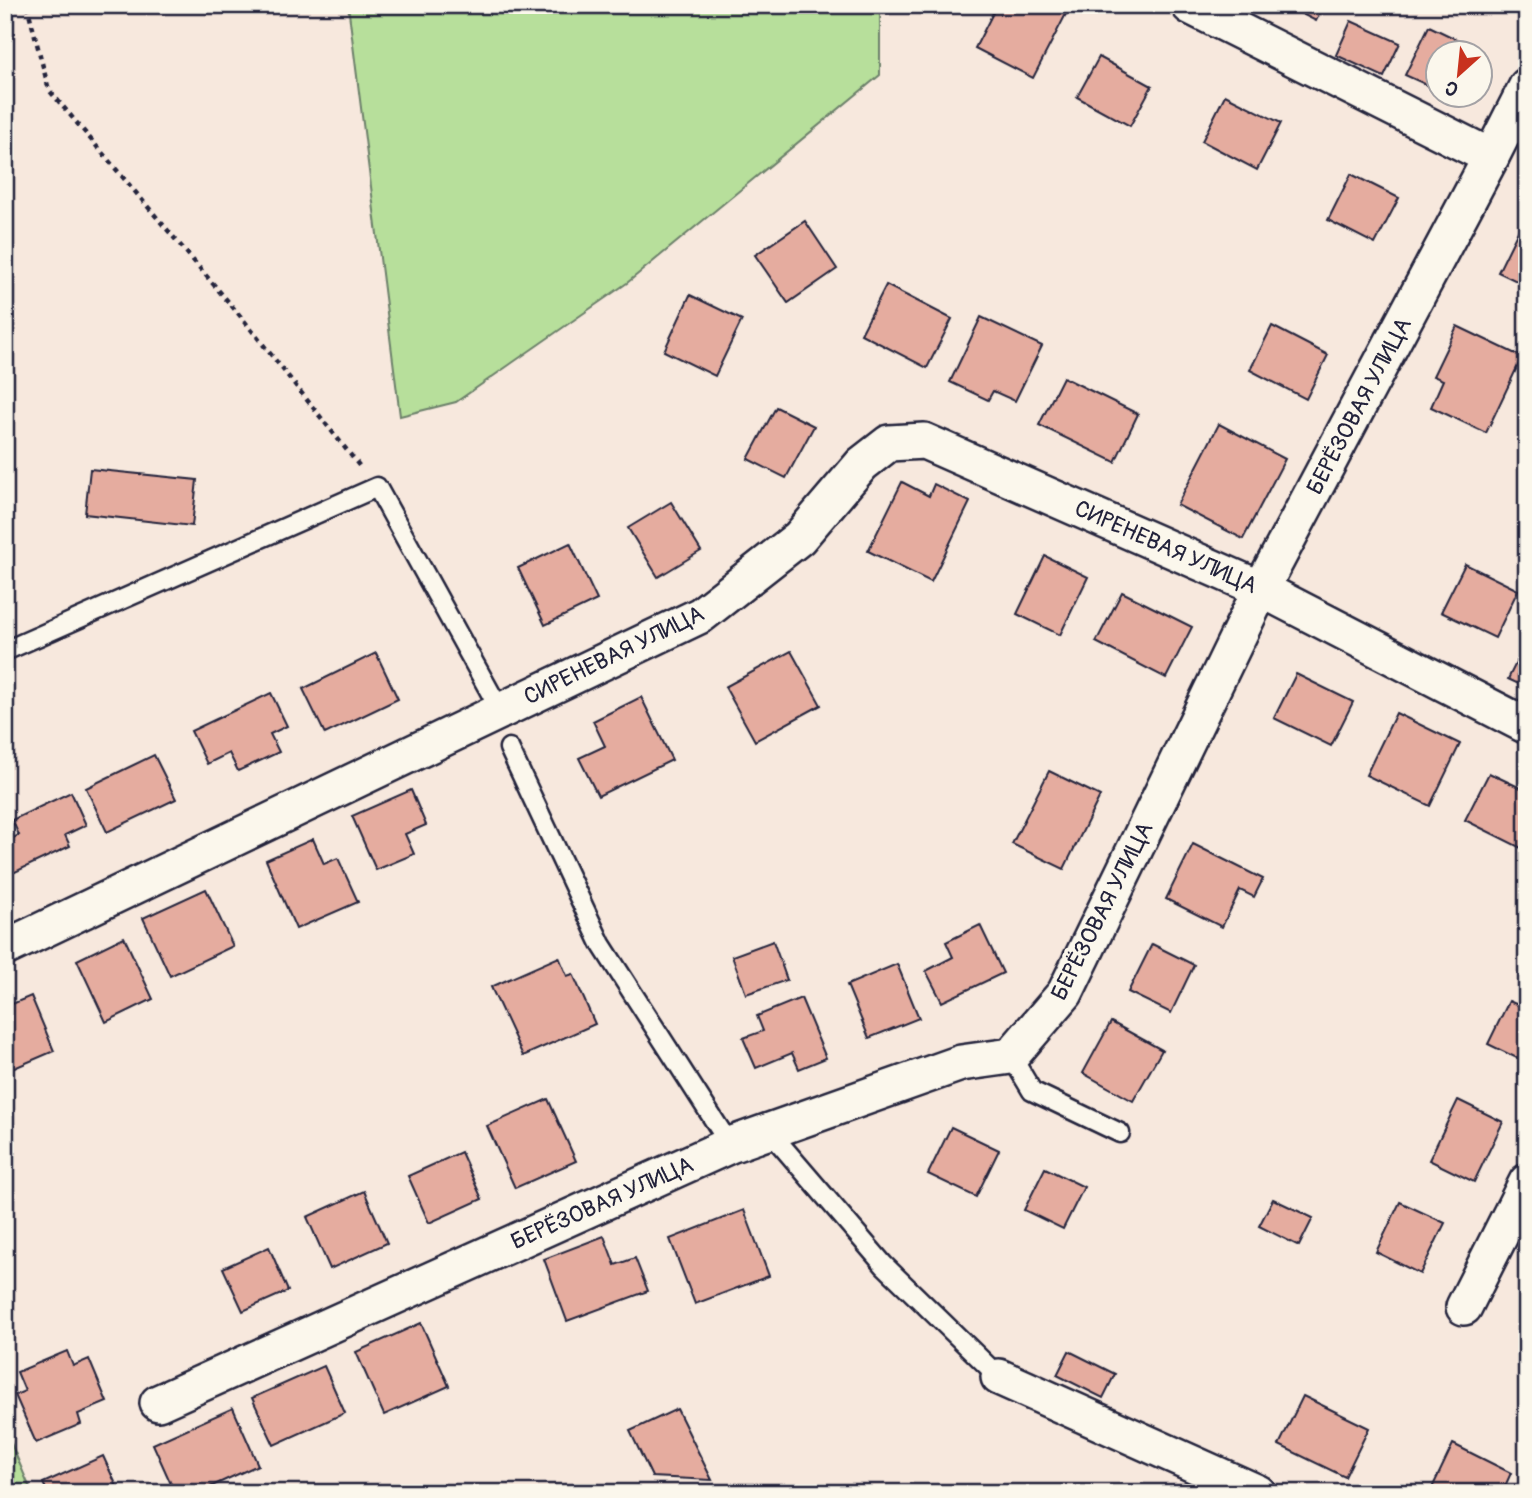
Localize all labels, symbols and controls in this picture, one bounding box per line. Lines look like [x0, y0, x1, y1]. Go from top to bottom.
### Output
north arrow [1424, 38, 1494, 108]
text: С [1441, 75, 1462, 102]
street label: БЕРЁЗОВАЯ УЛИЦА [1300, 312, 1418, 500]
street label: СИРЕНЕВАЯ УЛИЦА [1070, 494, 1262, 600]
street label: СИРЕНЕВАЯ УЛИЦА [519, 599, 709, 711]
street label: БЕРЁЗОВАЯ УЛИЦА [1044, 817, 1160, 1005]
street label: БЕРЁЗОВАЯ УЛИЦА [506, 1150, 698, 1256]

